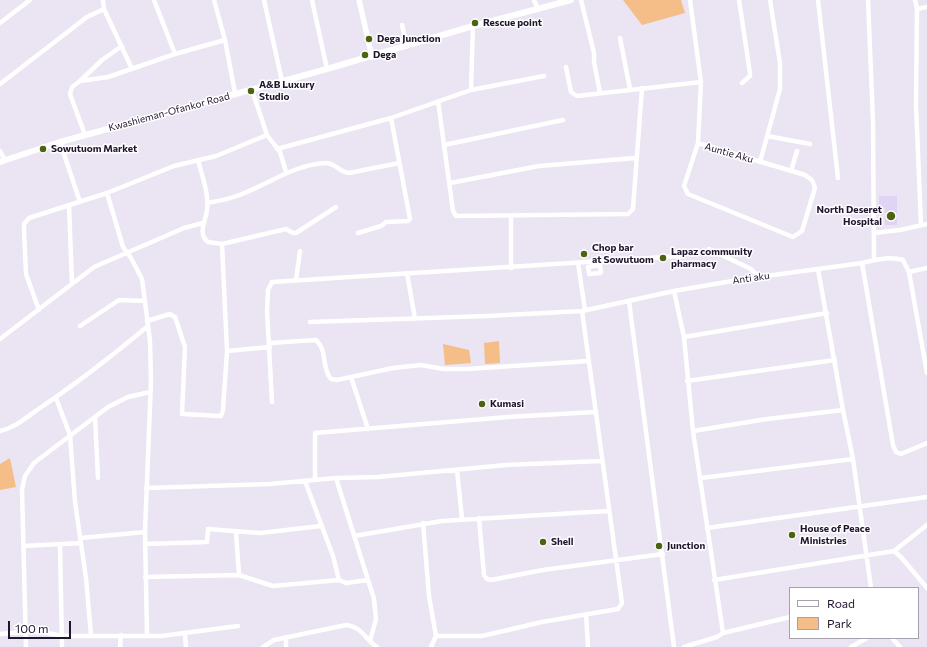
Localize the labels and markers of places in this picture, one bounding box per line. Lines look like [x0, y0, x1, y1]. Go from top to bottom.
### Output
place label: Rescue point [483, 17, 542, 29]
marker: Rescue point [470, 18, 480, 28]
place label: Dega Junction [377, 33, 441, 45]
marker: Dega Junction [364, 34, 374, 44]
place label: Dega [373, 49, 396, 61]
marker: Dega [360, 50, 370, 60]
place label: A&B Luxury Studio [259, 79, 315, 102]
marker: A&B Luxury Studio [246, 86, 256, 96]
place label: Sowutuom Market [51, 143, 137, 155]
marker: Sowutuom Market [38, 144, 48, 154]
place label: North Deseret Hospital [817, 204, 882, 228]
marker: North Deseret Hospital [885, 210, 897, 222]
place label: Chop bar at Sowutuom [592, 242, 654, 266]
place label: Lapaz community pharmacy [671, 246, 753, 270]
marker: Chop bar at Sowutuom [579, 249, 589, 259]
marker: Lapaz community pharmacy [658, 253, 668, 263]
place label: Kumasi [490, 398, 524, 410]
marker: Kumasi [477, 399, 487, 409]
place label: House of Peace Ministries [800, 523, 870, 546]
marker: House of Peace Ministries [787, 530, 797, 540]
place label: Shell [551, 536, 574, 548]
marker: Shell [538, 537, 548, 547]
place label: Junction [667, 540, 705, 552]
marker: Junction [654, 541, 664, 551]

